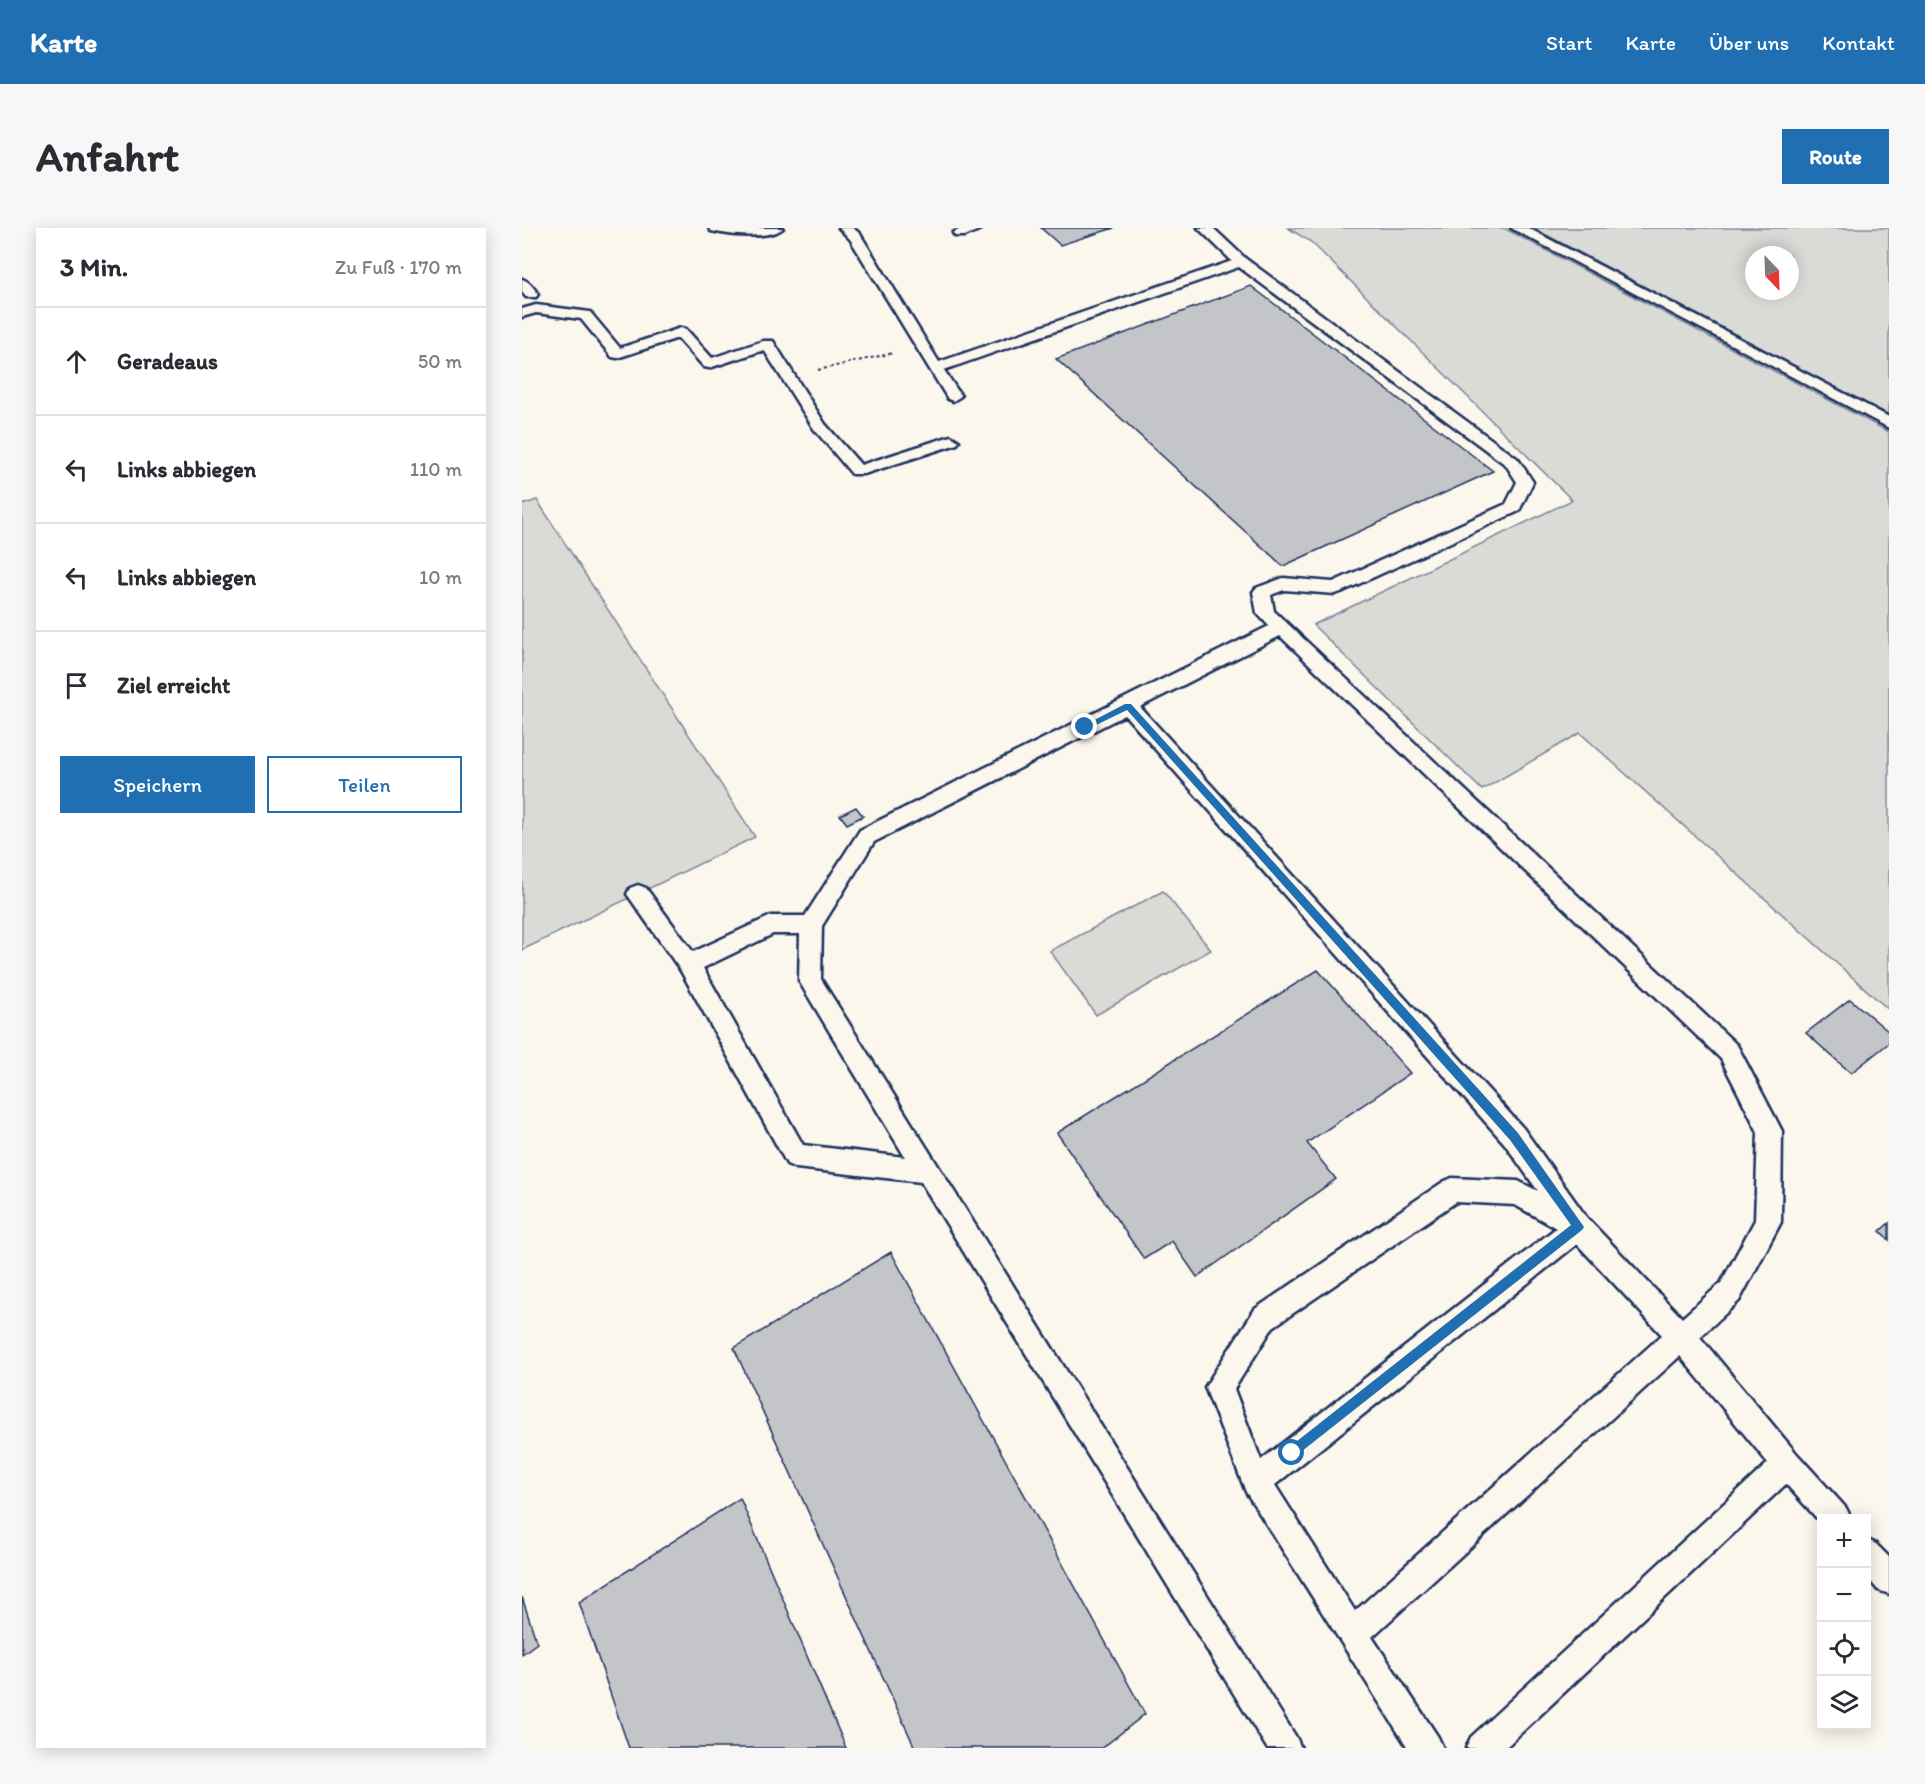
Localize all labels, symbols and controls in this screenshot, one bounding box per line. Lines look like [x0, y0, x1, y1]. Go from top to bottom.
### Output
text: Karte [30, 25, 97, 59]
text: Start [1546, 30, 1592, 55]
text: Karte [1625, 30, 1676, 55]
text: Über uns [1709, 30, 1789, 55]
text: Kontakt [1822, 30, 1895, 55]
button: Route [1782, 129, 1889, 184]
text: Anfahrt [36, 131, 179, 182]
north arrow [1745, 246, 1799, 300]
text: 3 Min. [60, 251, 128, 283]
text: Zu Fuß · 170 m [335, 255, 462, 279]
icon: ahead [60, 345, 93, 378]
text: Geradeaus [117, 348, 218, 375]
text: 50 m [418, 349, 462, 373]
icon: left [60, 453, 93, 486]
text: Links abbiegen [117, 456, 256, 483]
text: 110 m [410, 457, 462, 481]
icon: left [60, 561, 93, 594]
text: Links abbiegen [117, 564, 256, 591]
text: 10 m [419, 565, 462, 589]
icon: arrive [60, 669, 93, 702]
text: Ziel erreicht [117, 672, 230, 699]
route end [1071, 713, 1097, 739]
button: Speichern [60, 756, 255, 813]
button: Teilen [267, 756, 462, 813]
route start [1278, 1439, 1304, 1465]
map controls [1817, 1514, 1871, 1730]
button: + [1817, 1514, 1871, 1568]
button: − [1817, 1568, 1871, 1622]
button: locate [1817, 1622, 1871, 1676]
button: layers [1817, 1676, 1871, 1730]

